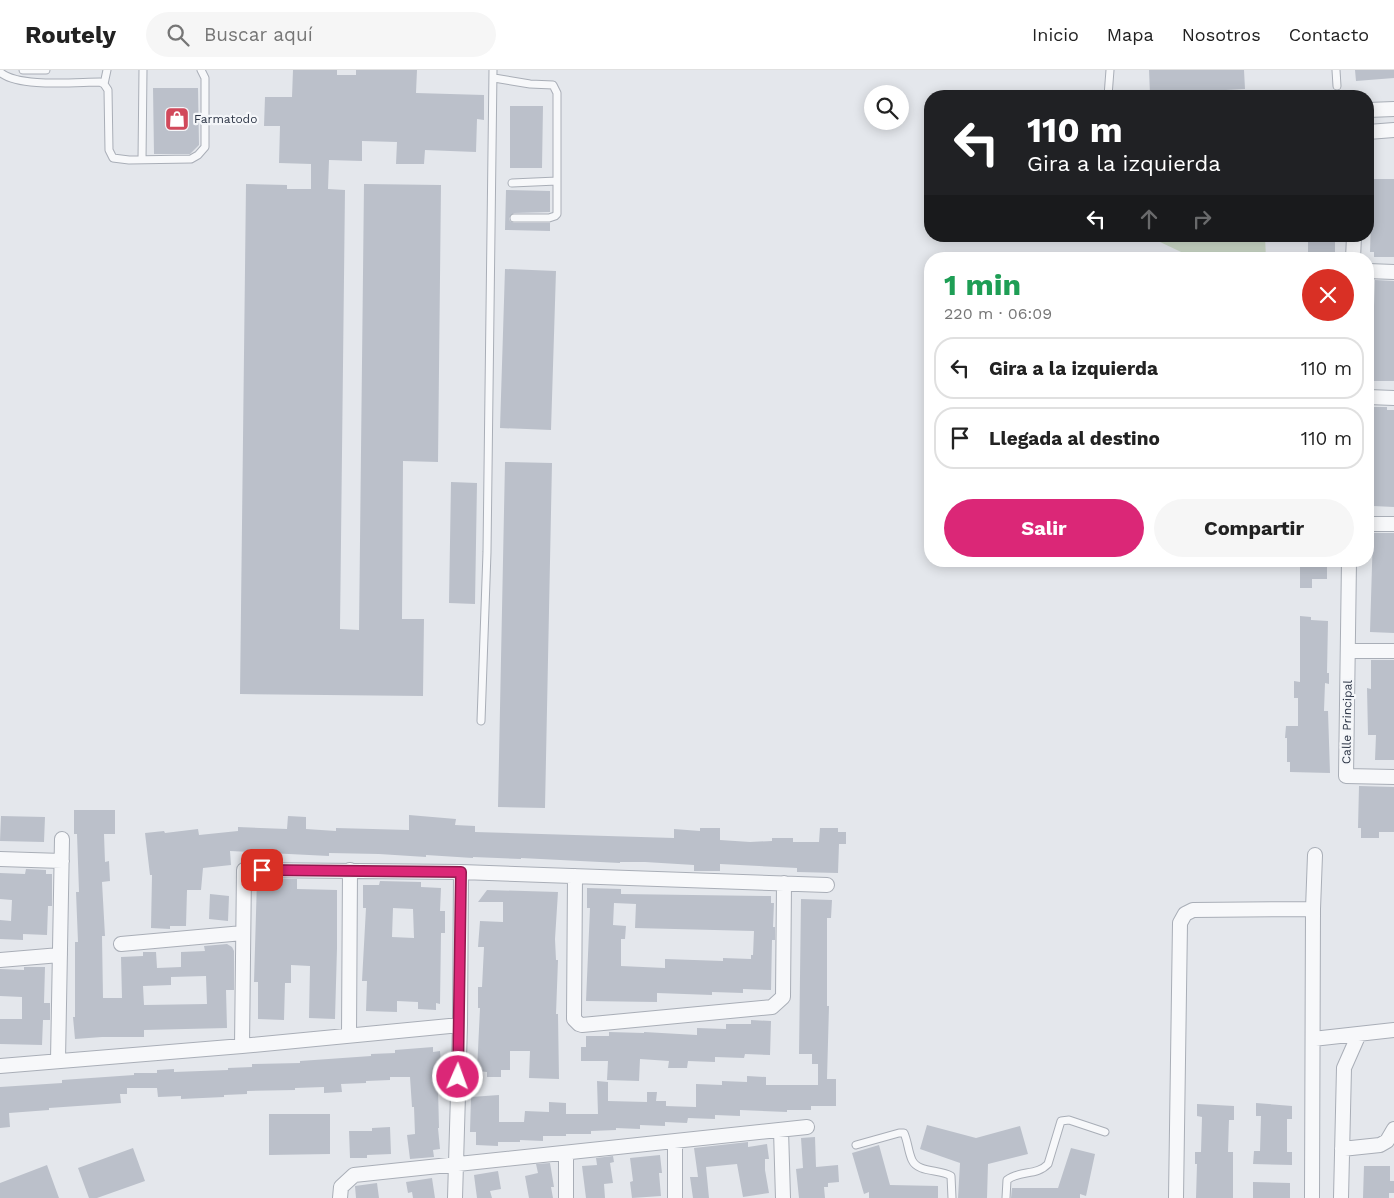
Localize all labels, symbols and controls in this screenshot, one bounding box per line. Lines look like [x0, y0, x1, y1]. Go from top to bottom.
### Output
search box [146, 12, 496, 57]
text: Routely [25, 21, 116, 49]
icon: search [164, 21, 192, 49]
text: Buscar aquí [204, 23, 313, 46]
text: Inicio [1032, 24, 1079, 45]
text: Mapa [1107, 24, 1154, 45]
text: Nosotros [1182, 24, 1261, 45]
text: Contacto [1289, 24, 1369, 45]
map controls [864, 85, 909, 130]
button: search [864, 85, 909, 130]
shop icon: Farmatodo [164, 106, 190, 132]
text: 110 m [1027, 109, 1123, 151]
icon: left [944, 110, 1009, 175]
place label: Farmatodo [194, 112, 257, 126]
text: Gira a la izquierda [1027, 151, 1221, 176]
icon: left [1082, 205, 1110, 233]
icon: ahead [1135, 205, 1163, 233]
icon: right [1188, 205, 1216, 233]
text: 1 min [944, 267, 1021, 302]
button: close [1302, 269, 1354, 321]
text: 220 m · 06:09 [944, 304, 1052, 323]
icon: left [946, 354, 974, 382]
text: Gira a la izquierda [989, 357, 1158, 380]
text: 110 m [1301, 357, 1352, 380]
icon: arrive [946, 424, 974, 452]
text: Llegada al destino [989, 427, 1160, 450]
text: 110 m [1301, 427, 1352, 450]
button: Salir [944, 499, 1144, 557]
button: Compartir [1154, 499, 1354, 557]
street label: Calle Principal [1339, 679, 1355, 764]
pin [241, 849, 283, 891]
icon: arrive [248, 856, 276, 884]
position arrow [431, 1050, 483, 1102]

